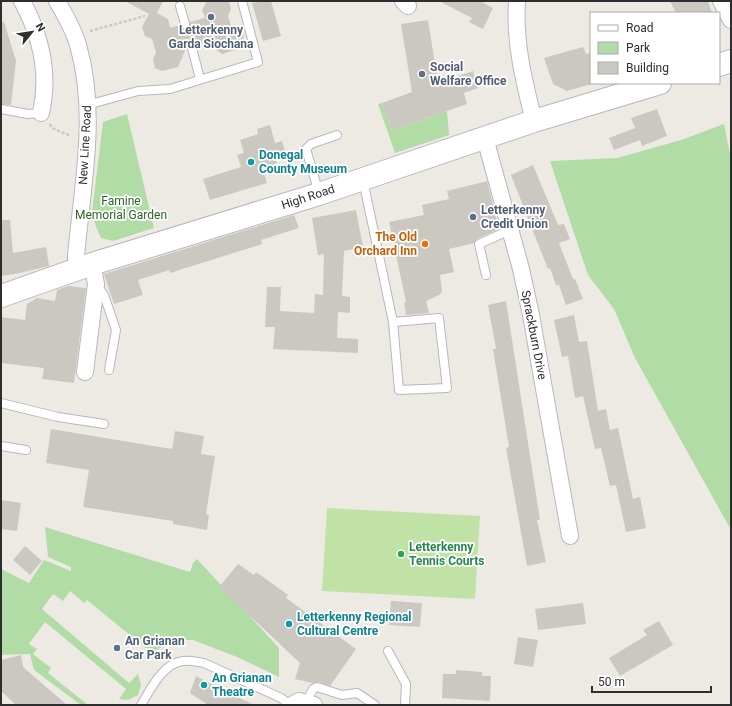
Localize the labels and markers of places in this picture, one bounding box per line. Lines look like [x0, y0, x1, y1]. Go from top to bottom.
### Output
marker: Letterkenny Garda Siochana [206, 12, 216, 22]
place label: Letterkenny Garda Siochana [169, 23, 254, 51]
place label: Social Welfare Office [430, 60, 507, 88]
marker: Social Welfare Office [417, 69, 427, 79]
place label: Donegal County Museum [259, 148, 347, 176]
marker: Donegal County Museum [246, 157, 256, 167]
place label: Letterkenny Credit Union [481, 203, 548, 231]
marker: Letterkenny Credit Union [468, 212, 478, 222]
place label: The Old Orchard Inn [354, 230, 417, 258]
marker: The Old Orchard Inn [420, 239, 430, 249]
place label: Letterkenny Tennis Courts [409, 540, 484, 568]
marker: Letterkenny Tennis Courts [396, 549, 406, 559]
place label: Letterkenny Regional Cultural Centre [297, 610, 412, 638]
marker: Letterkenny Regional Cultural Centre [284, 619, 294, 629]
place label: An Grianan Car Park [125, 634, 185, 662]
marker: An Grianan Car Park [112, 643, 122, 653]
place label: An Grianan Theatre [212, 671, 272, 699]
marker: An Grianan Theatre [199, 680, 209, 690]

